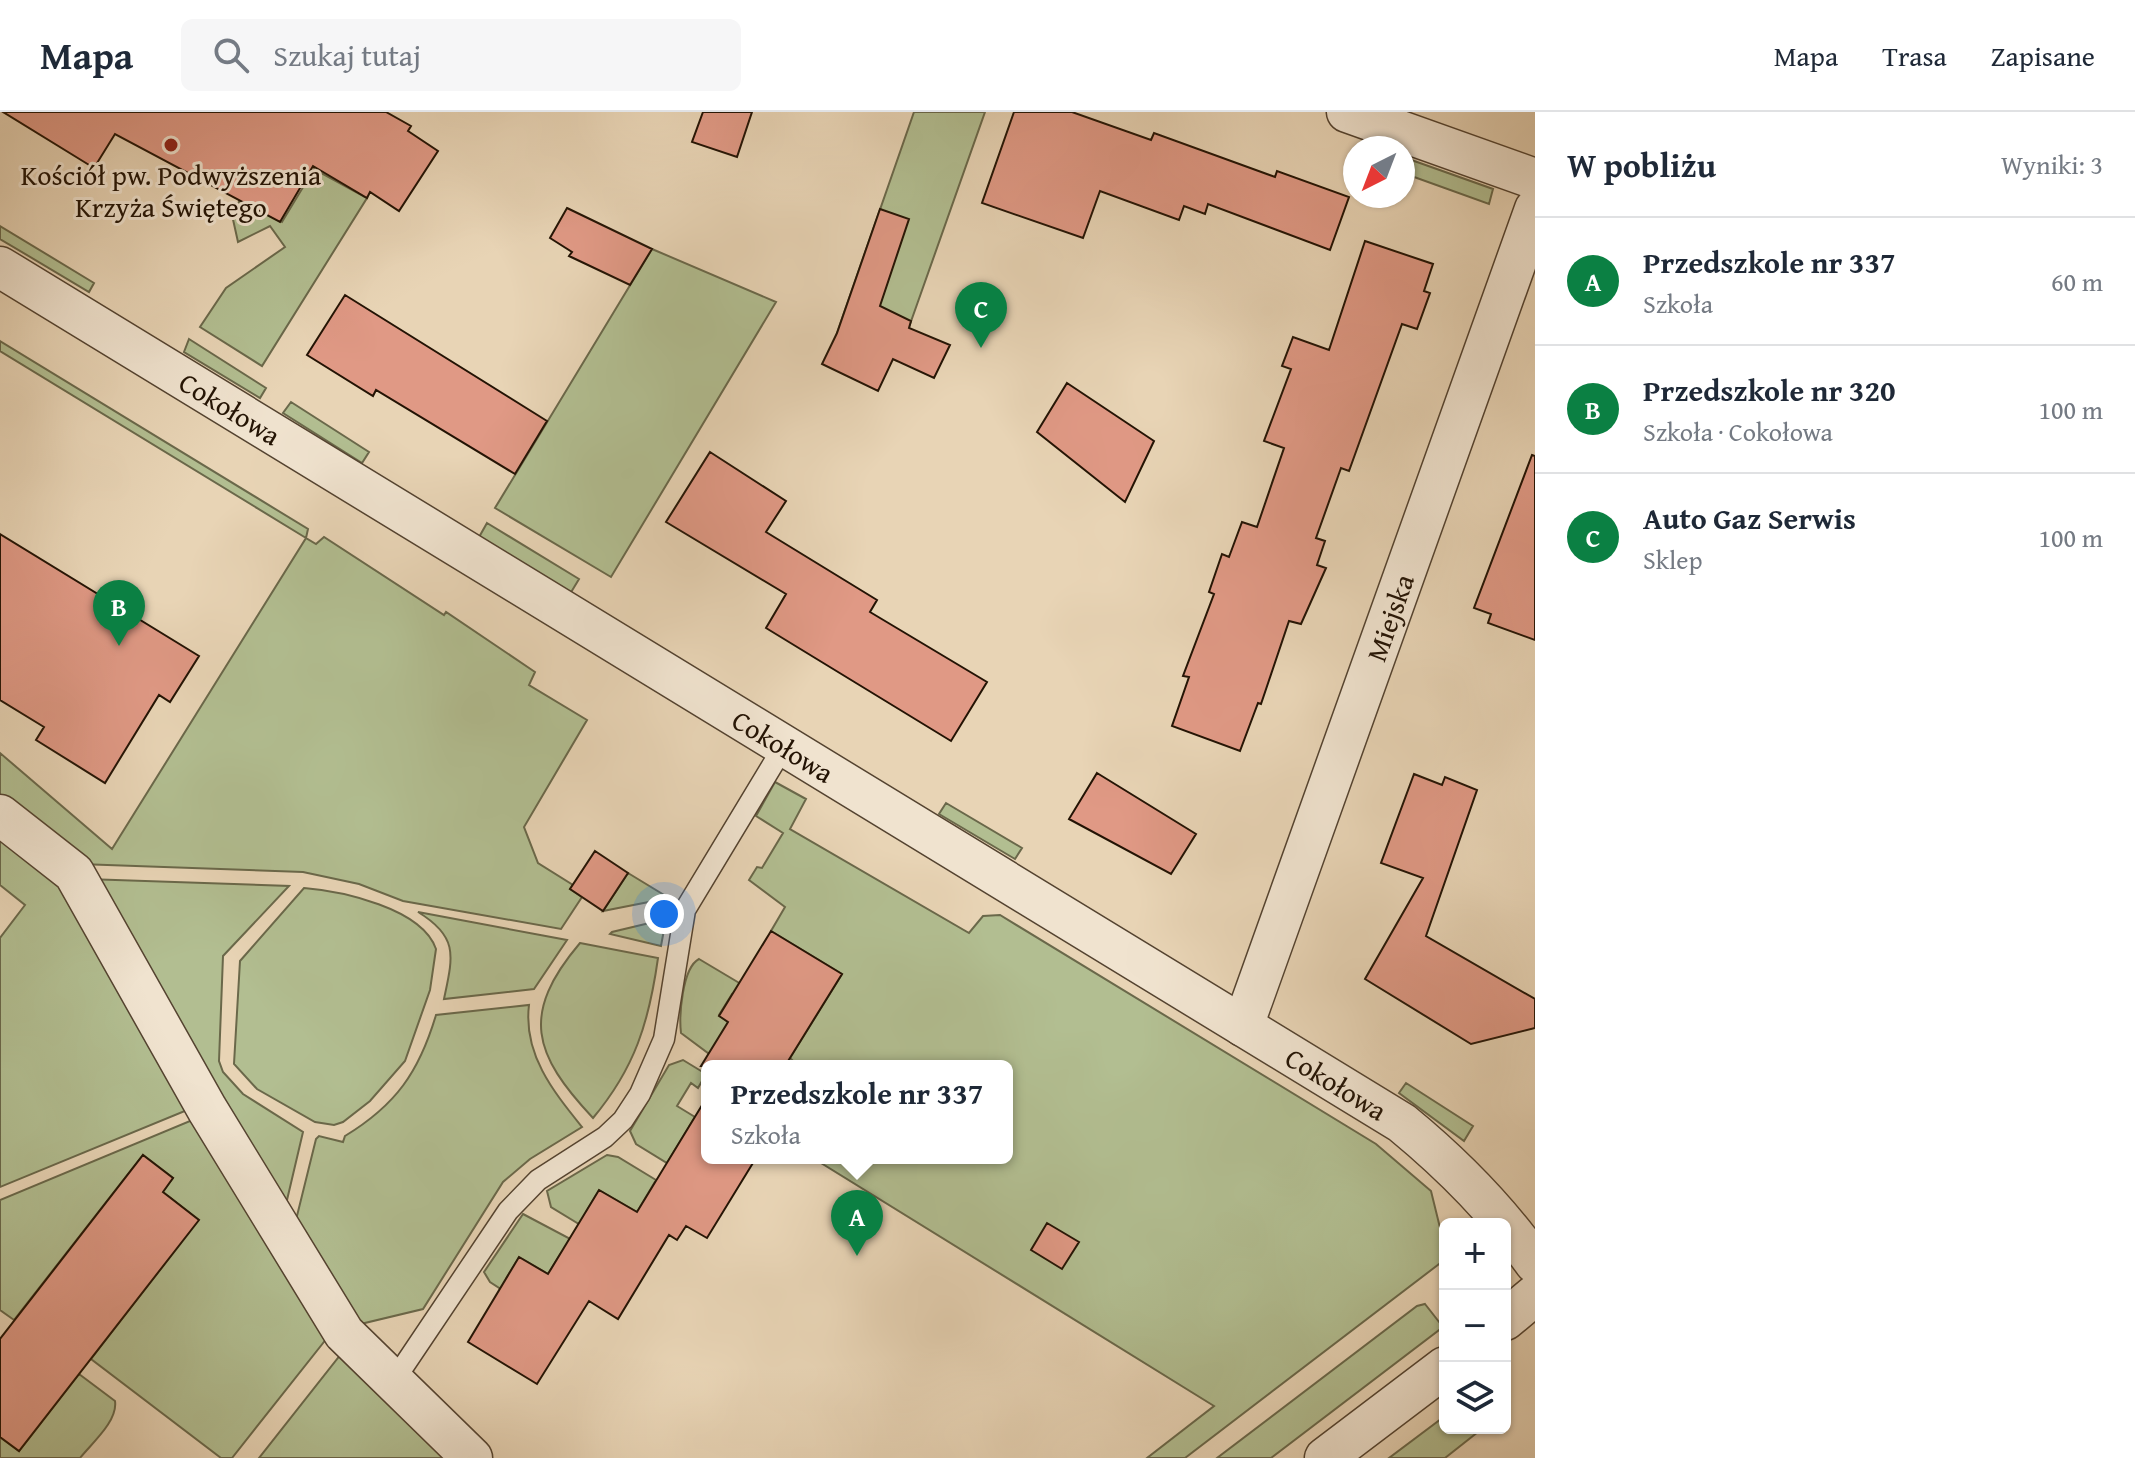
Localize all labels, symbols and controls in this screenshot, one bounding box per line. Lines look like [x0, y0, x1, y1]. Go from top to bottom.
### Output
search box [181, 19, 741, 91]
text: Mapa [40, 27, 133, 83]
icon: search [209, 33, 253, 77]
text: Szukaj tutaj [273, 33, 421, 77]
text: Mapa [1774, 35, 1838, 76]
text: Trasa [1882, 35, 1947, 76]
text: Zapisane [1991, 35, 2095, 76]
marker: Kościół pw. Podwyższenia Krzyża Świętego [162, 136, 180, 154]
north arrow [1343, 136, 1415, 208]
text: W pobliżu [1567, 140, 1716, 189]
text: Wyniki: 3 [2001, 145, 2103, 184]
place label: Kościół pw. Podwyższenia Krzyża Świętego [21, 154, 322, 227]
text: Przedszkole nr 337 [1643, 240, 1895, 284]
text: A [1585, 262, 1601, 301]
text: 60 m [2051, 262, 2103, 301]
pin: C [955, 282, 1007, 348]
text: Szkoła [1643, 284, 1713, 323]
street label: Cokołowa [172, 361, 290, 455]
text: Przedszkole nr 320 [1643, 368, 1895, 412]
text: B [1585, 390, 1601, 429]
text: 100 m [2038, 390, 2103, 429]
text: Szkoła · Cokołowa [1643, 412, 1833, 451]
text: Auto Gaz Serwis [1643, 496, 1856, 540]
text: C [1586, 518, 1600, 557]
text: 100 m [2038, 518, 2103, 557]
text: Sklep [1643, 540, 1702, 579]
street label: Miejska [1355, 567, 1424, 667]
pin: B [93, 580, 145, 646]
street label: Cokołowa [725, 699, 843, 793]
your location [644, 894, 684, 934]
street label: Cokołowa [1278, 1036, 1396, 1130]
popup [701, 1060, 1013, 1164]
text: Przedszkole nr 337 [731, 1071, 983, 1115]
text: Szkoła [731, 1115, 801, 1154]
pin: A [831, 1190, 883, 1256]
map controls [1439, 1218, 1511, 1434]
button: + [1439, 1218, 1511, 1290]
button: − [1439, 1290, 1511, 1362]
button: layers [1439, 1362, 1511, 1434]

